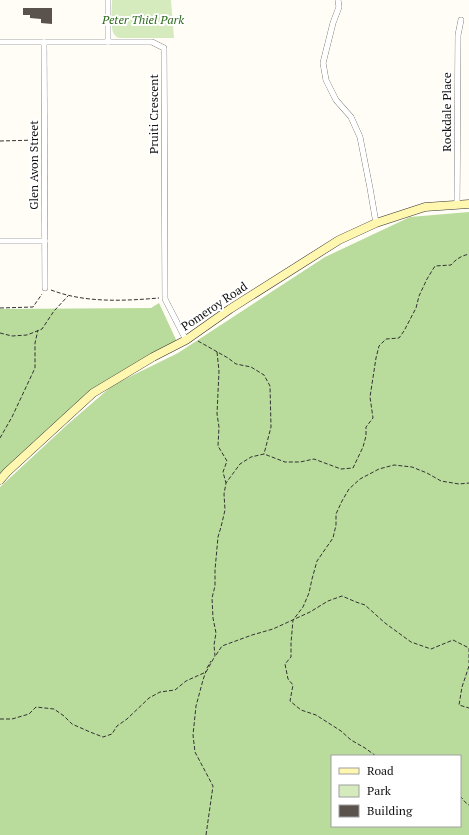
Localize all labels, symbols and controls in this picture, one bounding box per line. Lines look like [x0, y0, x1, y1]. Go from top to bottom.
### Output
park label: Peter Thiel Park [101, 12, 184, 27]
street label: Rockdale Place [439, 72, 454, 152]
street label: Pruiti Crescent [146, 74, 161, 154]
street label: Glen Avon Street [26, 120, 41, 210]
street label: Pomeroy Road [178, 278, 250, 334]
legend [331, 755, 461, 827]
text: Road [367, 763, 394, 778]
text: Park [367, 783, 392, 798]
text: Building [367, 803, 413, 818]

